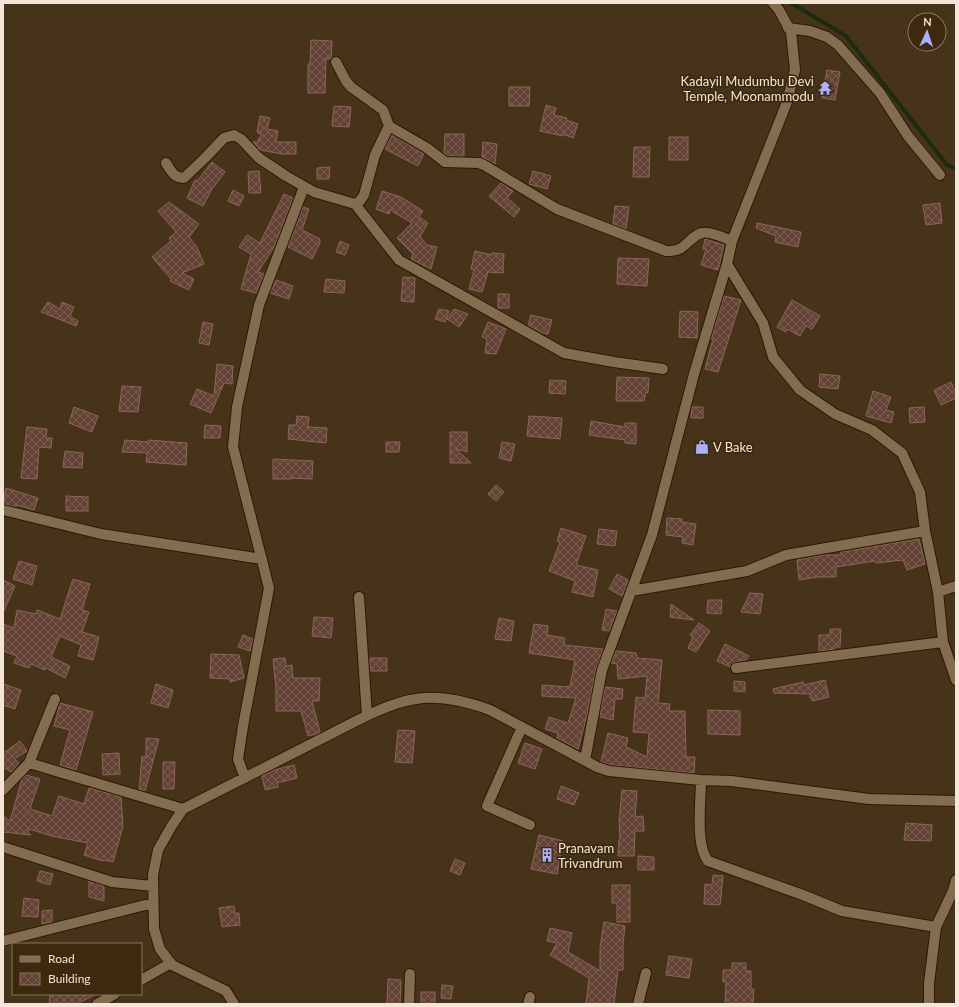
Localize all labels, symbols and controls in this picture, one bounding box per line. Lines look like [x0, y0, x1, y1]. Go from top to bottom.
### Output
north arrow [907, 12, 947, 52]
text: N [923, 15, 932, 28]
place label: Kadayil Mudumbu Devi Temple, Moonammodu [681, 73, 814, 104]
temple icon: Kadayil Mudumbu Devi Temple, Moonammodu [817, 80, 833, 96]
shop icon: V Bake [694, 439, 710, 455]
place label: V Bake [713, 439, 753, 455]
place label: Pranavam Trivandrum [558, 840, 622, 871]
building icon: Pranavam Trivandrum [539, 847, 555, 863]
legend [12, 943, 142, 995]
text: Road [48, 951, 75, 966]
text: Building [48, 971, 91, 986]

